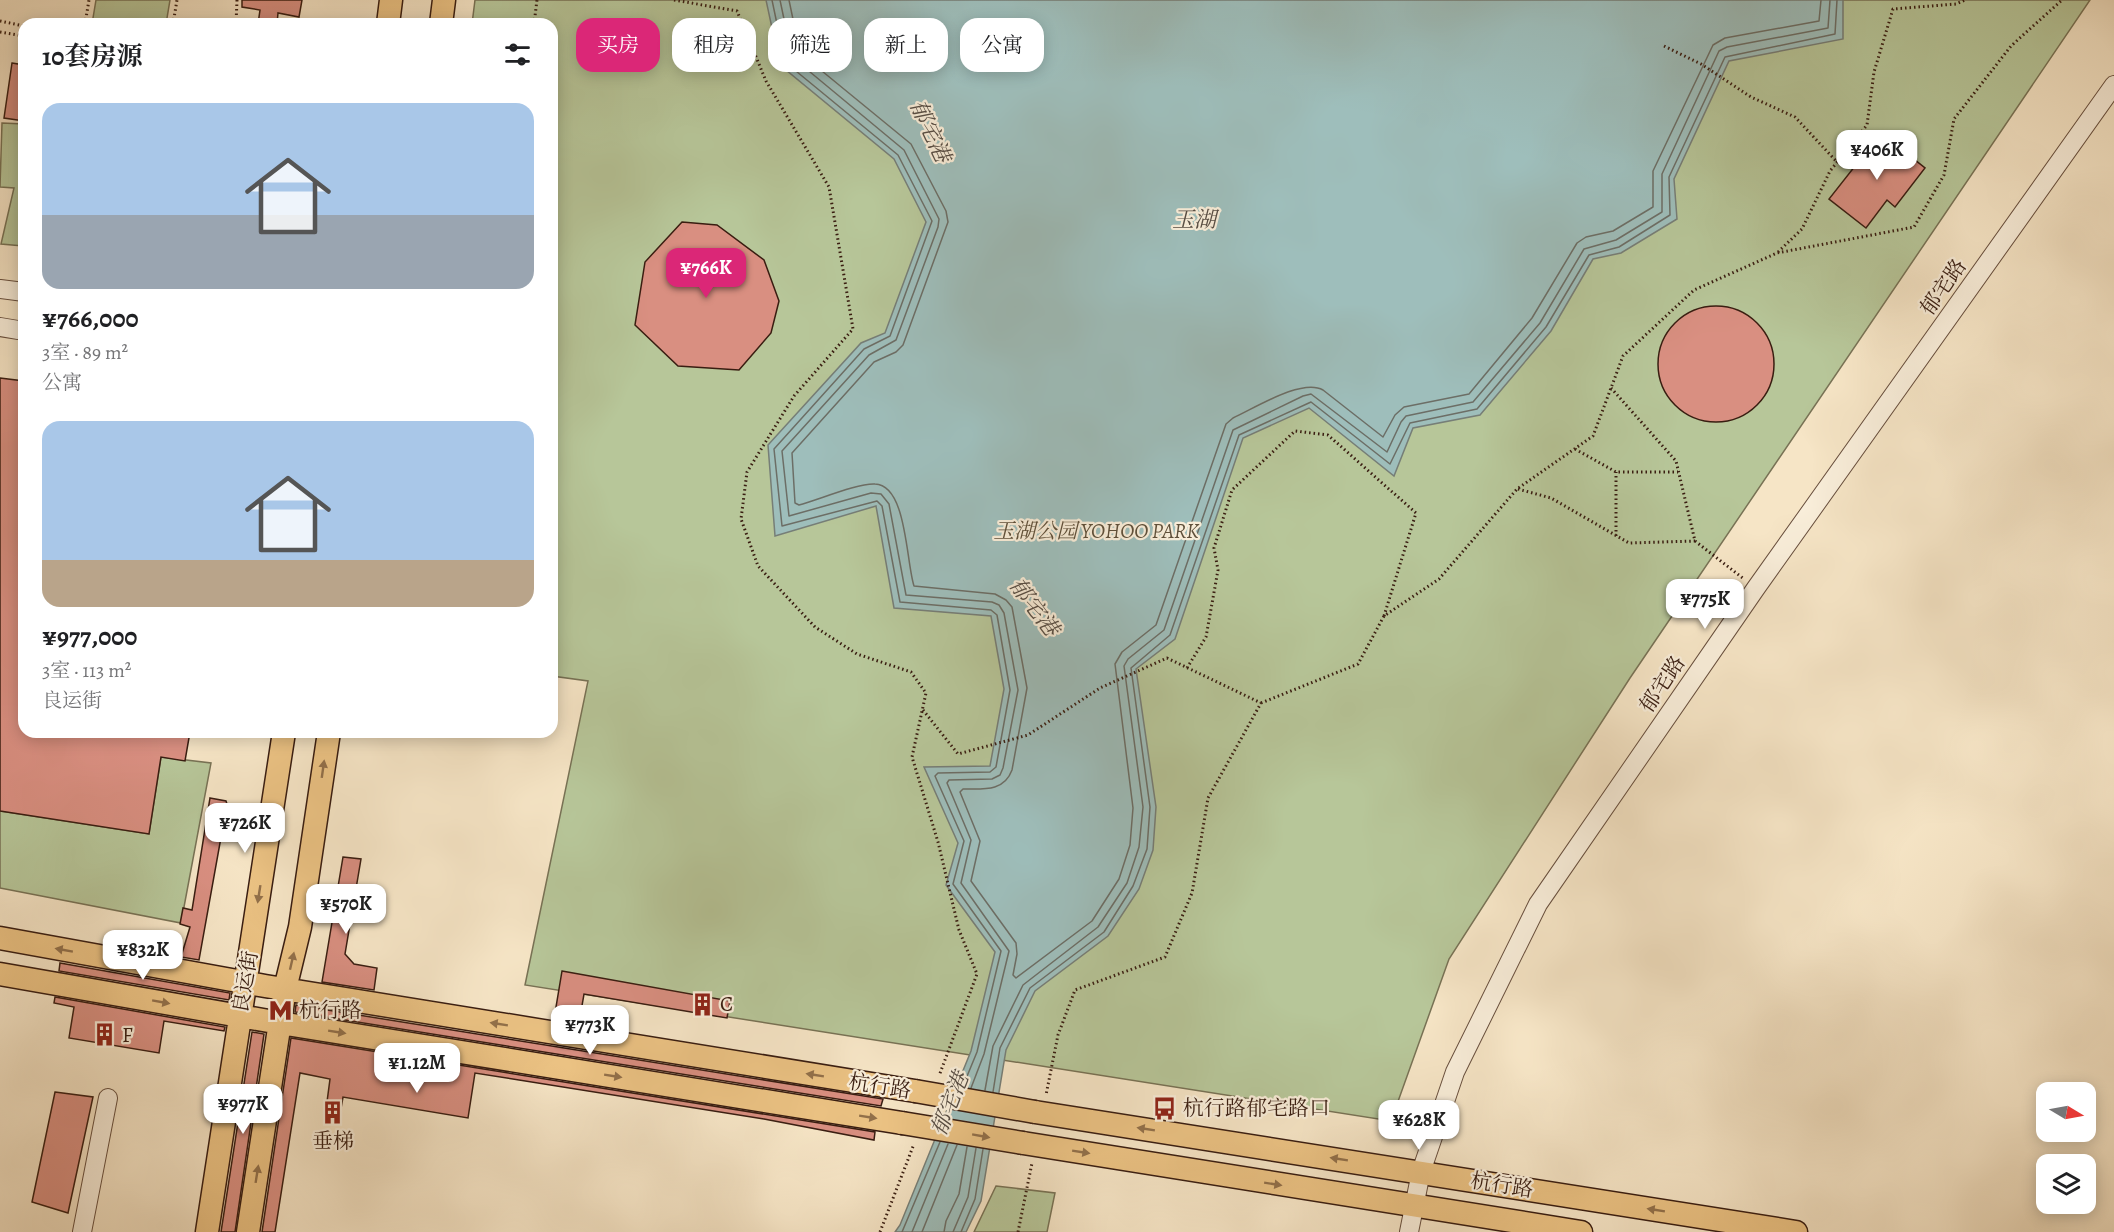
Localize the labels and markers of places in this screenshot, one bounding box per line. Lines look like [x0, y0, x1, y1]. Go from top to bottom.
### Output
pin: ¥406K [1835, 130, 1919, 181]
pin: ¥766K [664, 248, 748, 299]
pin: ¥775K [1663, 579, 1747, 630]
pin: ¥726K [203, 803, 287, 854]
pin: ¥570K [304, 884, 388, 935]
pin: ¥832K [101, 930, 185, 981]
place label: C [720, 990, 733, 1018]
building icon: C [689, 991, 715, 1017]
place label: 杭行路 [299, 996, 362, 1024]
metro station icon: 杭行路 [268, 997, 294, 1023]
pin: ¥773K [548, 1005, 632, 1056]
place label: F [122, 1021, 133, 1049]
building icon: F [91, 1022, 117, 1048]
pin: ¥1.12M [368, 1043, 466, 1094]
pin: ¥977K [201, 1084, 285, 1135]
place label: 杭行路郁宅路口 [1183, 1094, 1330, 1122]
bus stop icon: 杭行路郁宅路口 [1152, 1095, 1178, 1121]
building icon: 垂梯 [320, 1100, 346, 1126]
pin: ¥628K [1377, 1100, 1461, 1151]
place label: 垂梯 [312, 1127, 354, 1155]

